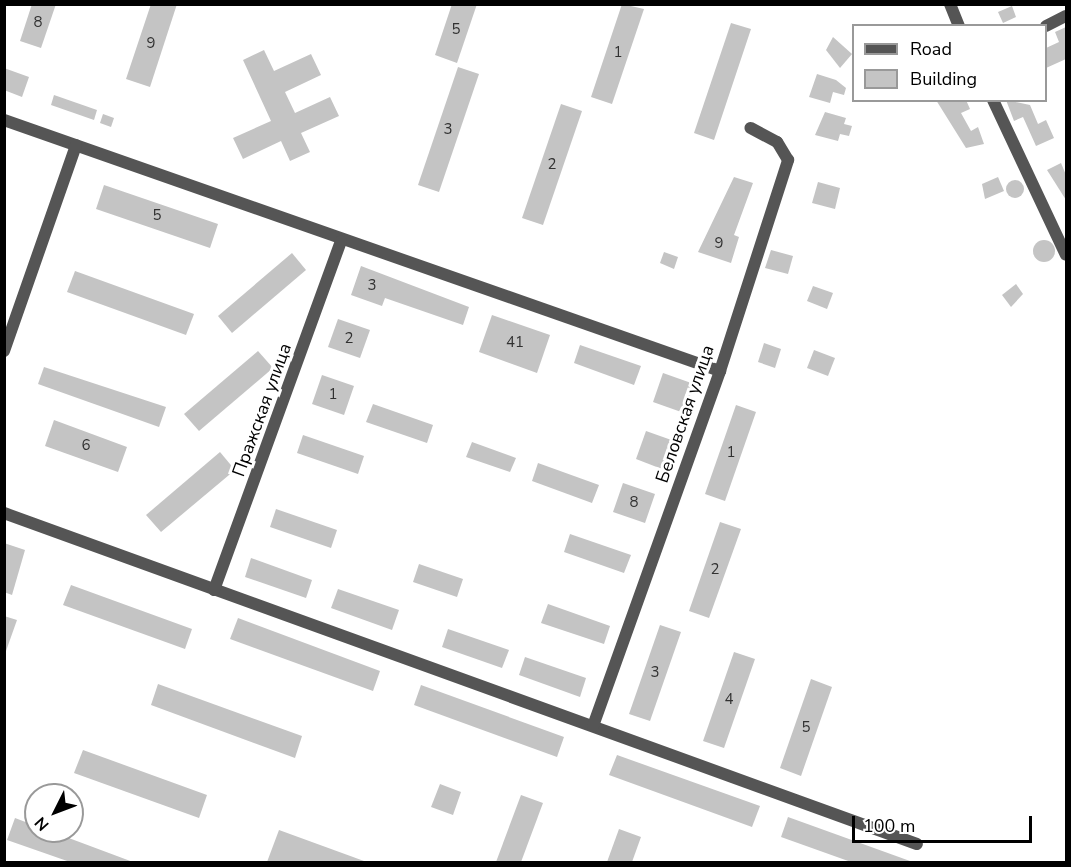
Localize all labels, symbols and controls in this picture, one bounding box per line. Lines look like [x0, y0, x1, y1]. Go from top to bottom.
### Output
house number: 8 [34, 14, 42, 32]
house number: 5 [452, 21, 460, 39]
legend [852, 24, 1047, 102]
house number: 9 [147, 35, 155, 53]
text: Road [910, 37, 952, 61]
house number: 1 [614, 44, 622, 62]
text: Building [910, 67, 977, 91]
house number: 3 [444, 121, 452, 139]
house number: 2 [548, 156, 556, 174]
house number: 5 [153, 207, 161, 225]
house number: 9 [715, 235, 723, 253]
house number: 3 [368, 277, 376, 295]
house number: 2 [345, 330, 353, 348]
house number: 41 [506, 334, 524, 352]
street label: Пражская улица [228, 340, 296, 480]
street label: Беловская улица [651, 342, 719, 486]
house number: 1 [329, 386, 337, 404]
house number: 6 [82, 437, 90, 455]
house number: 1 [727, 444, 735, 462]
house number: 8 [630, 494, 638, 512]
house number: 2 [711, 561, 719, 579]
house number: 3 [651, 664, 659, 682]
house number: 4 [725, 691, 733, 709]
house number: 5 [802, 719, 810, 737]
north arrow [24, 783, 84, 843]
scale bar [855, 804, 1035, 842]
text: N [30, 812, 54, 836]
text: 100 m [863, 814, 915, 838]

